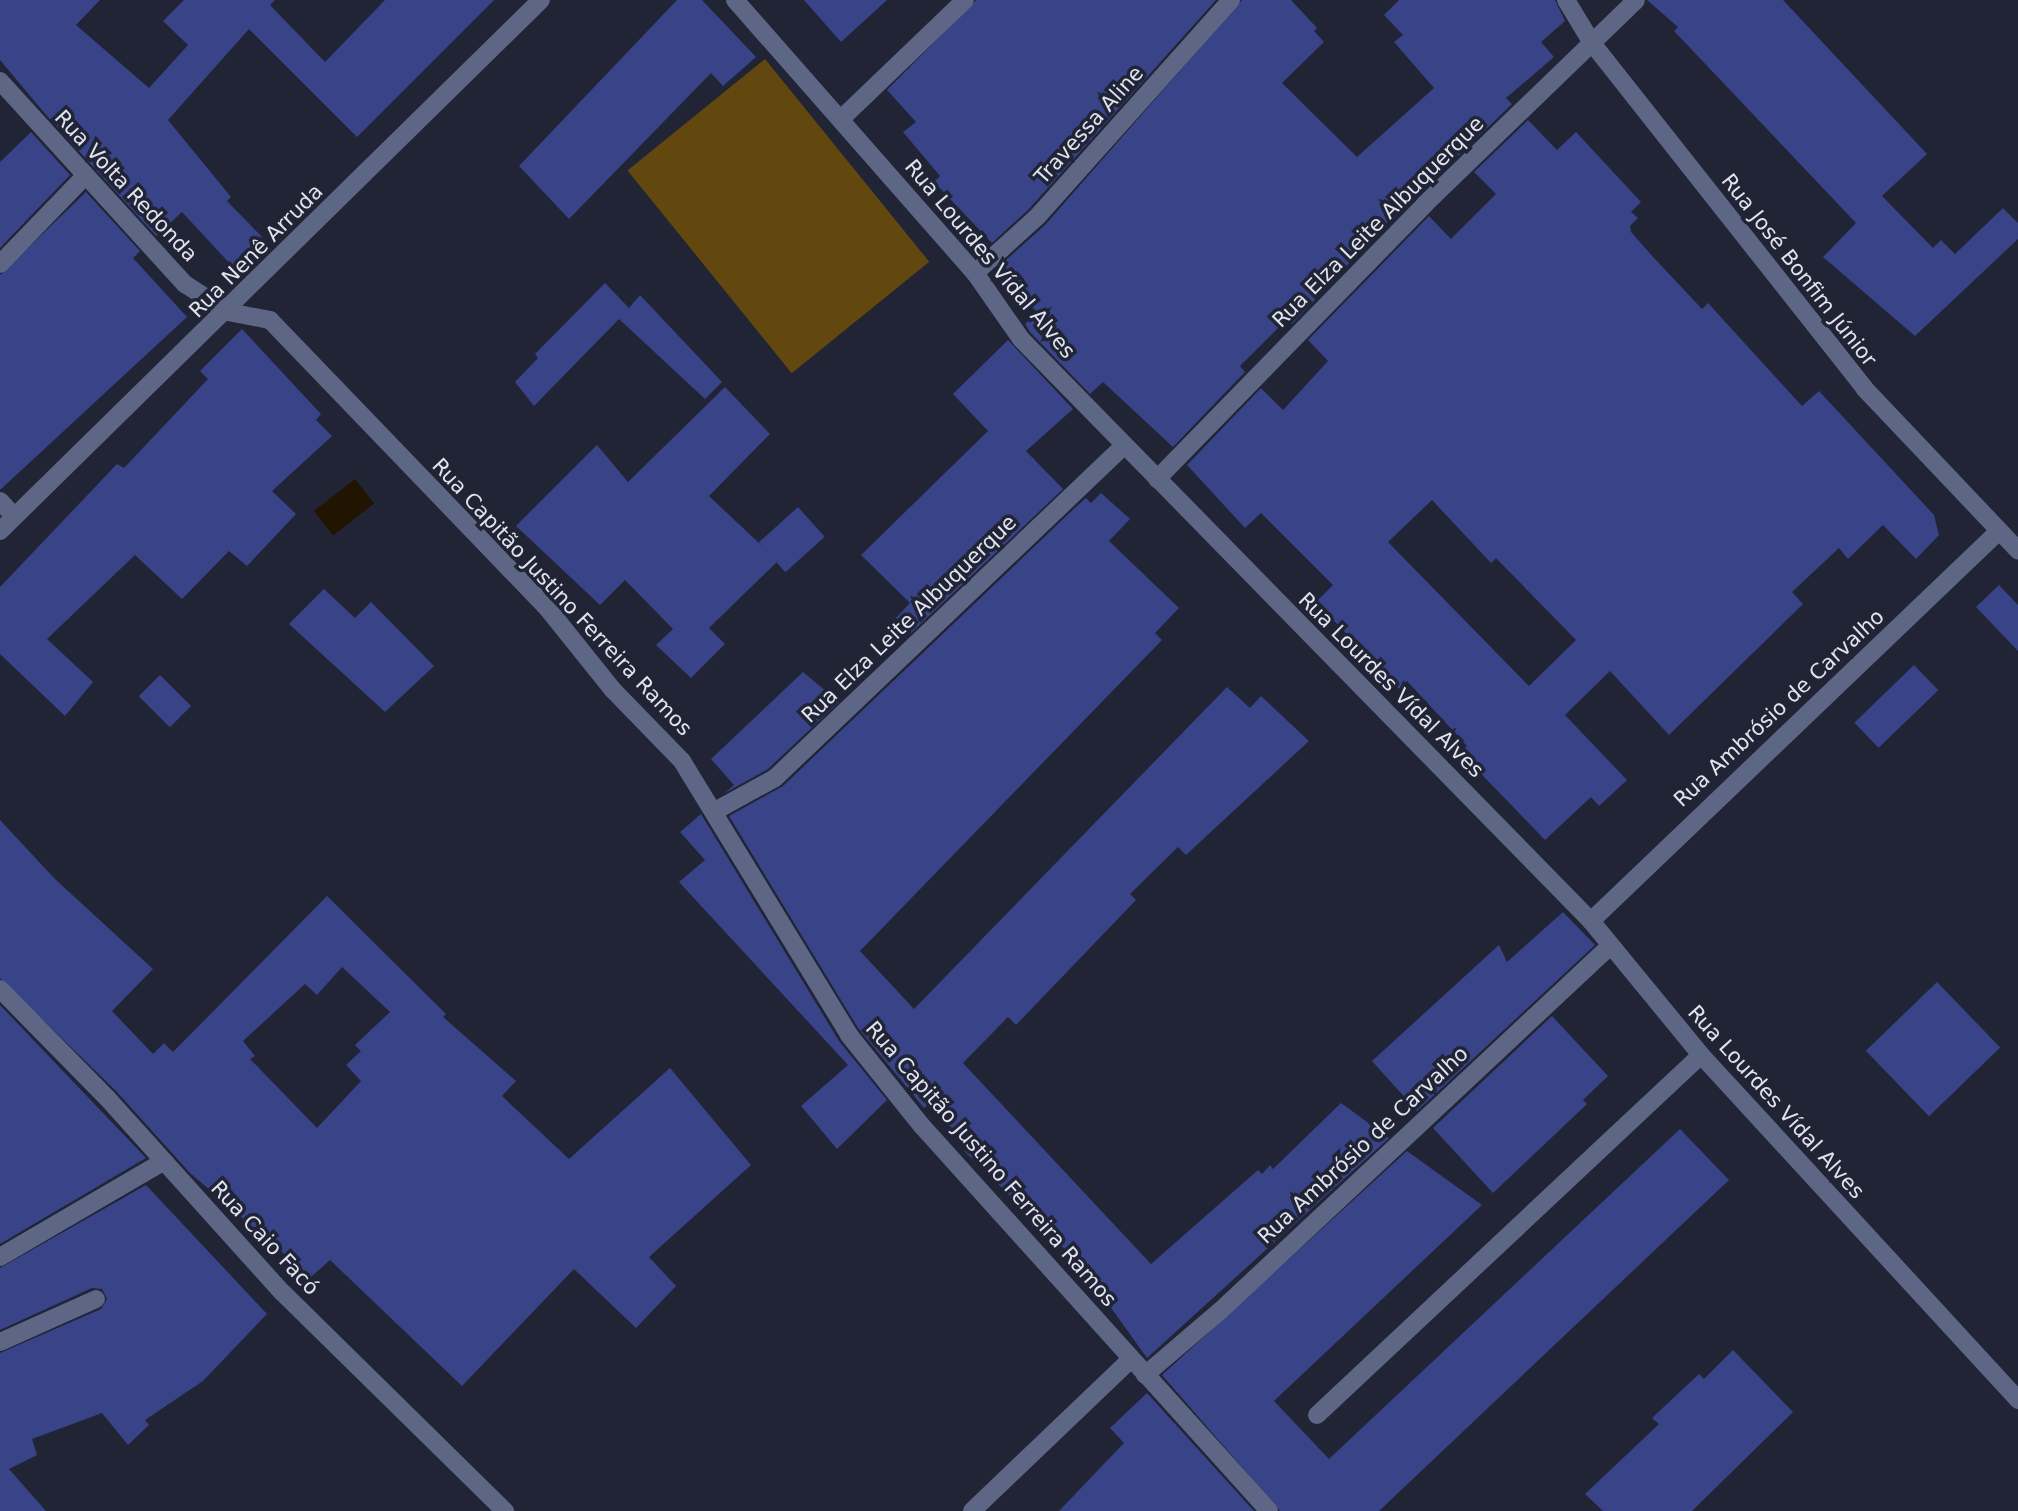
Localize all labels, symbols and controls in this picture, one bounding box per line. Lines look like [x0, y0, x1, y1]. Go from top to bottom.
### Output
street label: Travessa Aline [1029, 61, 1149, 189]
street label: Rua Volta Redonda [49, 105, 203, 267]
street label: Rua Elza Leite Albuquerque [1267, 111, 1489, 333]
street label: Rua Lourdes Vídal Alves [900, 155, 1080, 363]
street label: Rua José Bonfim Júnior [1716, 169, 1882, 371]
street label: Rua Nenê Arruda [184, 179, 328, 323]
street label: Rua Capitão Justino Ferreira Ramos [427, 453, 697, 741]
street label: Rua Elza Leite Albuquerque [797, 510, 1021, 728]
street label: Rua Lourdes Vídal Alves [1293, 587, 1489, 783]
street label: Rua Ambrósio de Carvalho [1669, 604, 1889, 812]
street label: Rua Lourdes Vídal Alves [1682, 1000, 1870, 1204]
street label: Rua Capitão Justino Ferreira Ramos [860, 1016, 1122, 1312]
street label: Rua Ambrósio de Carvalho [1253, 1041, 1473, 1249]
street label: Rua Caio Facó [206, 1176, 324, 1300]

